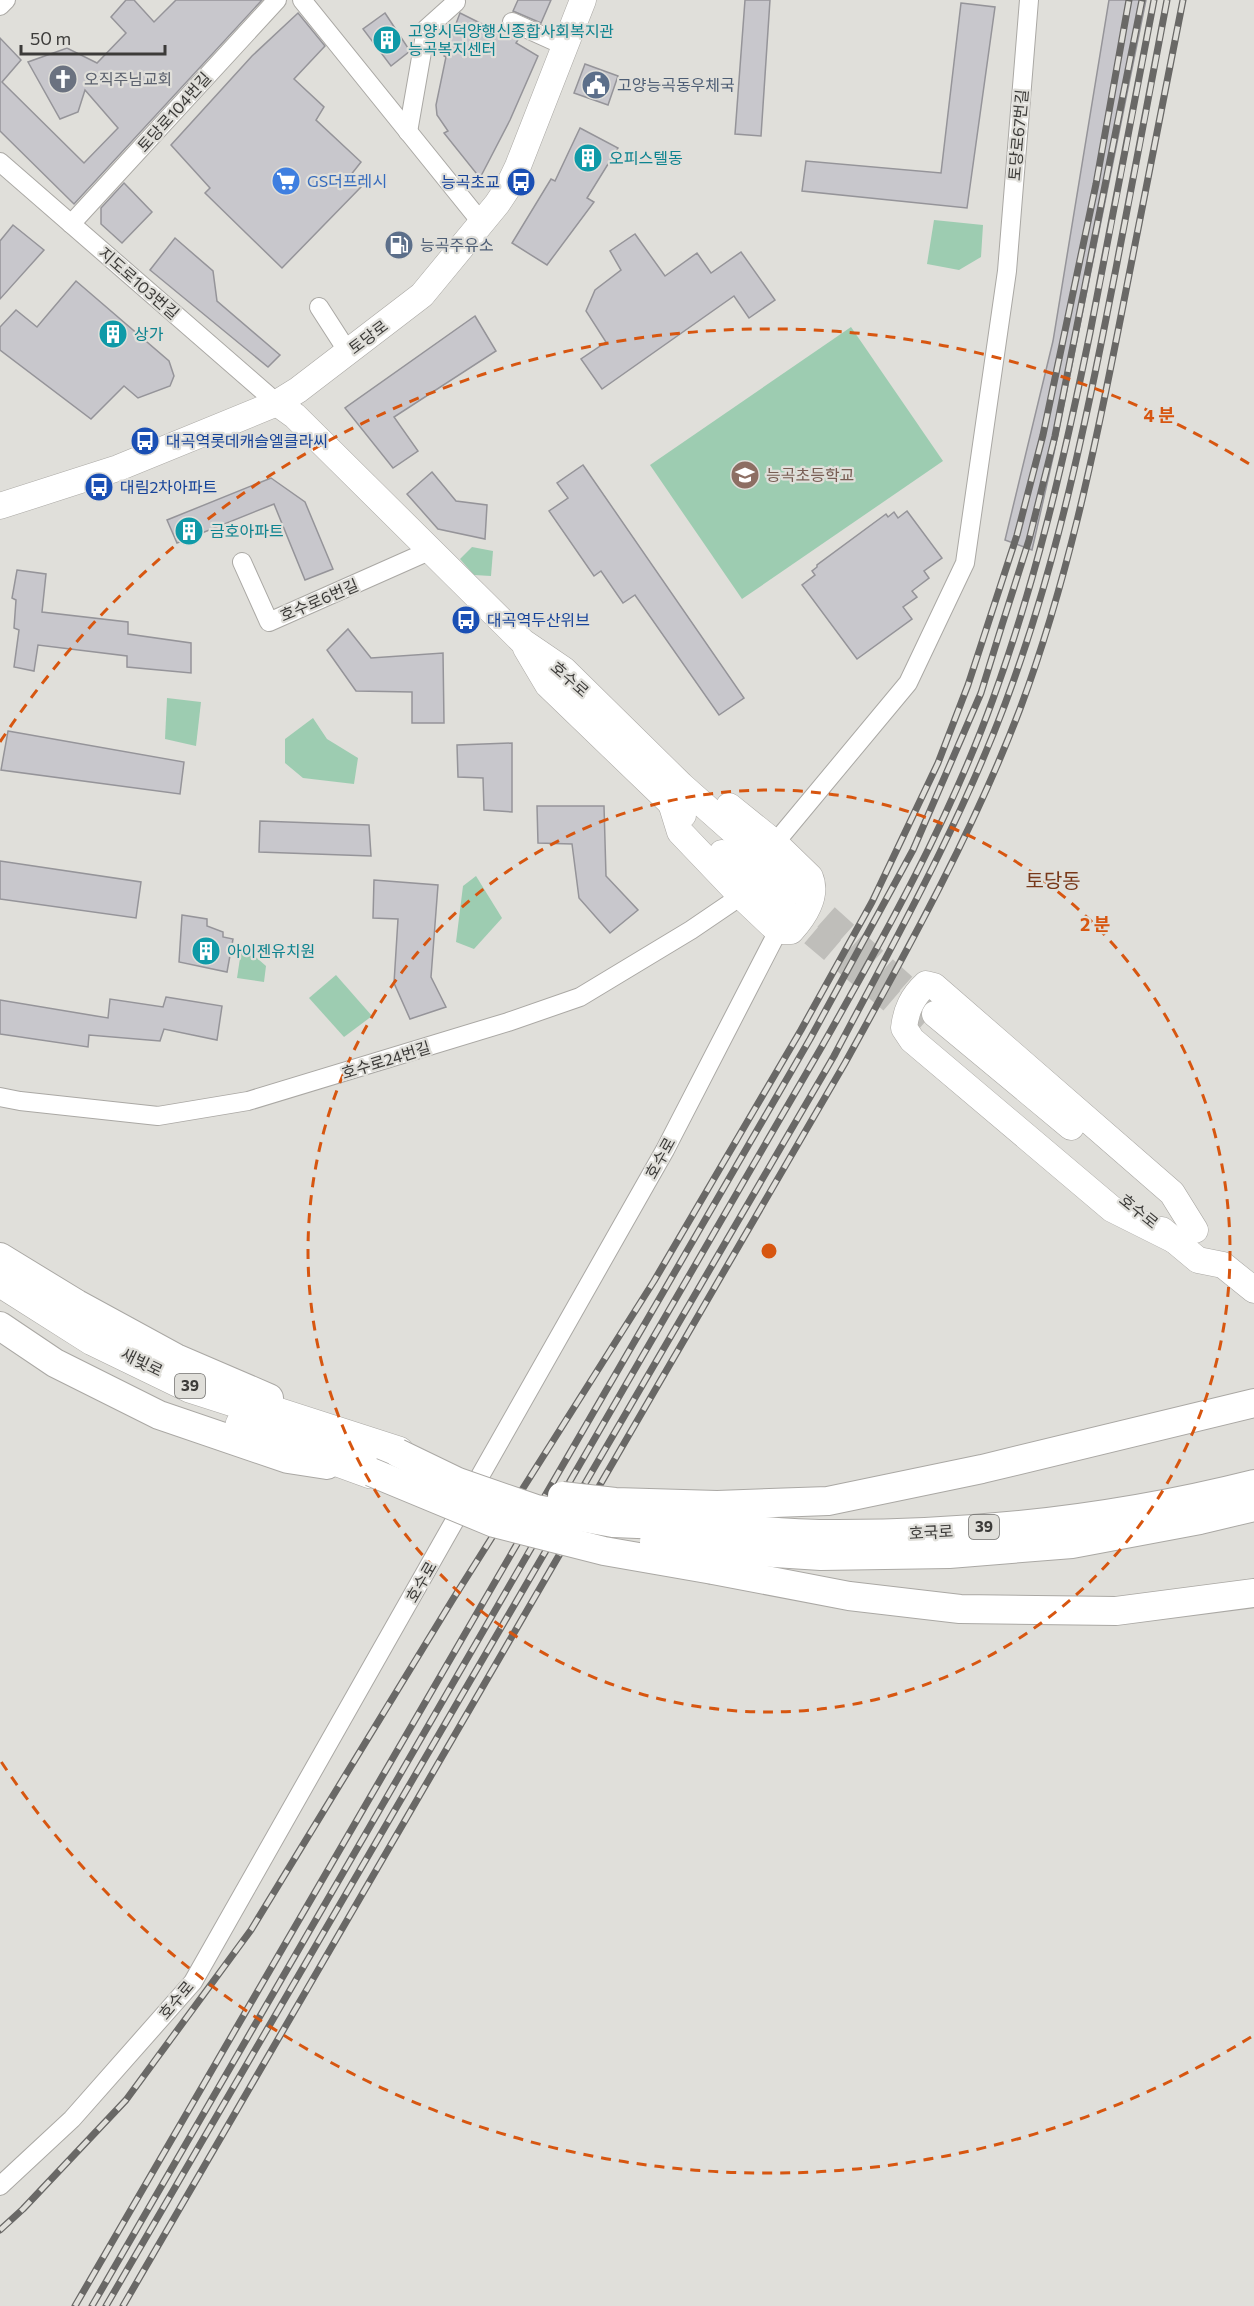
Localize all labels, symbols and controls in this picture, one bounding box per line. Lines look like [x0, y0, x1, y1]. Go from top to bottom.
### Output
scale bar [21, 18, 165, 56]
place label: 고양시덕양행신종합사회복지관 능곡복지센터 [408, 21, 614, 58]
building icon: 고양시덕양행신종합사회복지관 능곡복지센터 [371, 24, 403, 56]
text: 50 m [30, 27, 71, 49]
church icon: 오직주님교회 [47, 63, 79, 95]
street label: 토당로104번길 [133, 68, 214, 155]
place label: 오직주님교회 [84, 69, 172, 88]
public building icon: 고양능곡동우체국 [580, 69, 612, 101]
place label: 고양능곡동우체국 [617, 75, 735, 94]
street label: 토당로67번길 [1004, 88, 1031, 181]
building icon: 오피스텔동 [572, 142, 604, 174]
place label: 오피스텔동 [609, 148, 683, 167]
supermarket icon: GS더프레시 [270, 165, 302, 197]
bus stop icon: 능곡초교 [505, 166, 537, 198]
place label: GS더프레시 [307, 171, 387, 190]
place label: 능곡초교 [441, 172, 500, 191]
fuel station icon: 능곡주유소 [383, 229, 415, 261]
place label: 능곡주유소 [420, 235, 494, 254]
street label: 지도로103번길 [95, 243, 183, 323]
street label: 토당로 [344, 316, 391, 357]
building icon: 상가 [97, 318, 129, 350]
place label: 상가 [134, 324, 164, 343]
text: 4 분 [1143, 404, 1175, 426]
bus stop icon: 대곡역롯데캐슬엘클라씨 [129, 425, 161, 457]
place label: 대곡역롯데캐슬엘클라씨 [166, 431, 328, 450]
school or university icon: 능곡초등학교 [729, 459, 761, 491]
place label: 능곡초등학교 [766, 465, 854, 484]
bus stop icon: 대림2차아파트 [83, 471, 115, 503]
place label: 대림2차아파트 [120, 477, 217, 496]
building icon: 금호아파트 [173, 515, 205, 547]
place label: 금호아파트 [210, 521, 284, 540]
street label: 호수로6번길 [277, 575, 361, 625]
bus stop icon: 대곡역두산위브 [450, 604, 482, 636]
place label: 대곡역두산위브 [487, 610, 590, 629]
street label: 호수로 [547, 657, 593, 700]
district label: 토당동 [1025, 868, 1081, 892]
text: 2 분 [1080, 913, 1111, 935]
building icon: 아이젠유치원 [190, 935, 222, 967]
place label: 아이젠유치원 [227, 941, 315, 960]
street label: 호수로24번길 [339, 1037, 433, 1082]
street label: 호수로 [641, 1134, 679, 1182]
street label: 호수로 [1116, 1189, 1163, 1232]
centre of rings [759, 1241, 779, 1261]
street label: 새빛로 [118, 1343, 166, 1380]
road number: 39 [175, 1374, 205, 1398]
road number: 39 [969, 1515, 999, 1539]
street label: 호국로 [908, 1521, 954, 1542]
street label: 호수로 [401, 1558, 440, 1606]
street label: 호수로 [154, 1976, 197, 2023]

